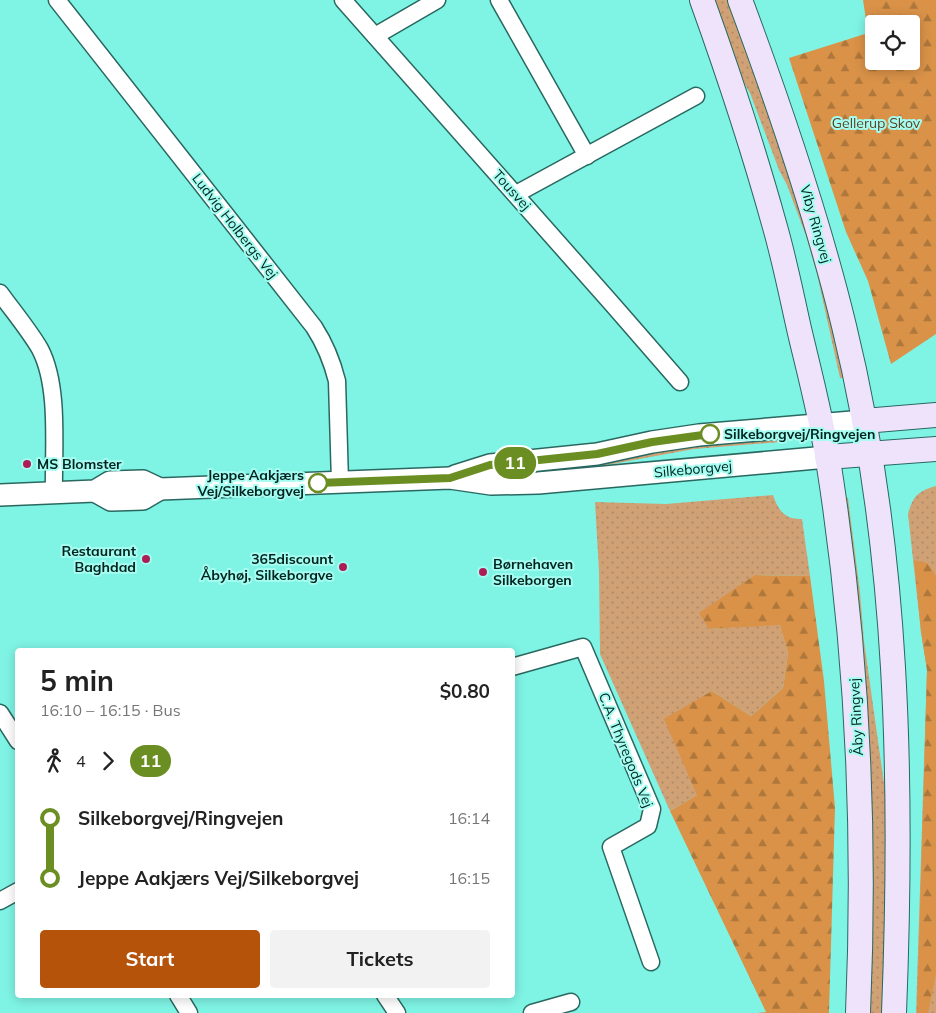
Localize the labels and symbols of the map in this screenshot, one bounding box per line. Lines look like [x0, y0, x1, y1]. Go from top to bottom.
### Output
park label: Gellerup Skov [832, 114, 921, 132]
street label: Tousvej [489, 166, 535, 214]
street label: Ludvig Holbergs Vej [188, 170, 282, 282]
street label: Viby Ringvej [796, 183, 836, 265]
marker: Silkeborgvej/Ringvejen [700, 424, 720, 444]
place label: Silkeborgvej/Ringvejen [724, 425, 875, 443]
line badge: 11 [492, 447, 538, 479]
place label: MS Blomster [37, 455, 122, 473]
street label: Silkeborgvej [653, 457, 733, 481]
marker: MS Blomster [21, 458, 33, 470]
place label: Jeppe Aakjærs Vej/Silkeborgvej [197, 466, 304, 500]
marker: Jeppe Aakjærs Vej/Silkeborgvej [308, 473, 328, 493]
place label: Restaurant Baghdad [62, 542, 137, 576]
place label: 365discount Åbyhøj, Silkeborgve [201, 550, 334, 584]
marker: Restaurant Baghdad [140, 553, 152, 565]
place label: Børnehaven Silkeborgen [493, 555, 573, 589]
marker: 365discount Åbyhøj, Silkeborgve [337, 561, 349, 573]
marker: Børnehaven Silkeborgen [477, 566, 489, 578]
street label: Åby Ringvej [845, 678, 867, 756]
street label: C.A. Thyregods Vej [595, 690, 657, 810]

